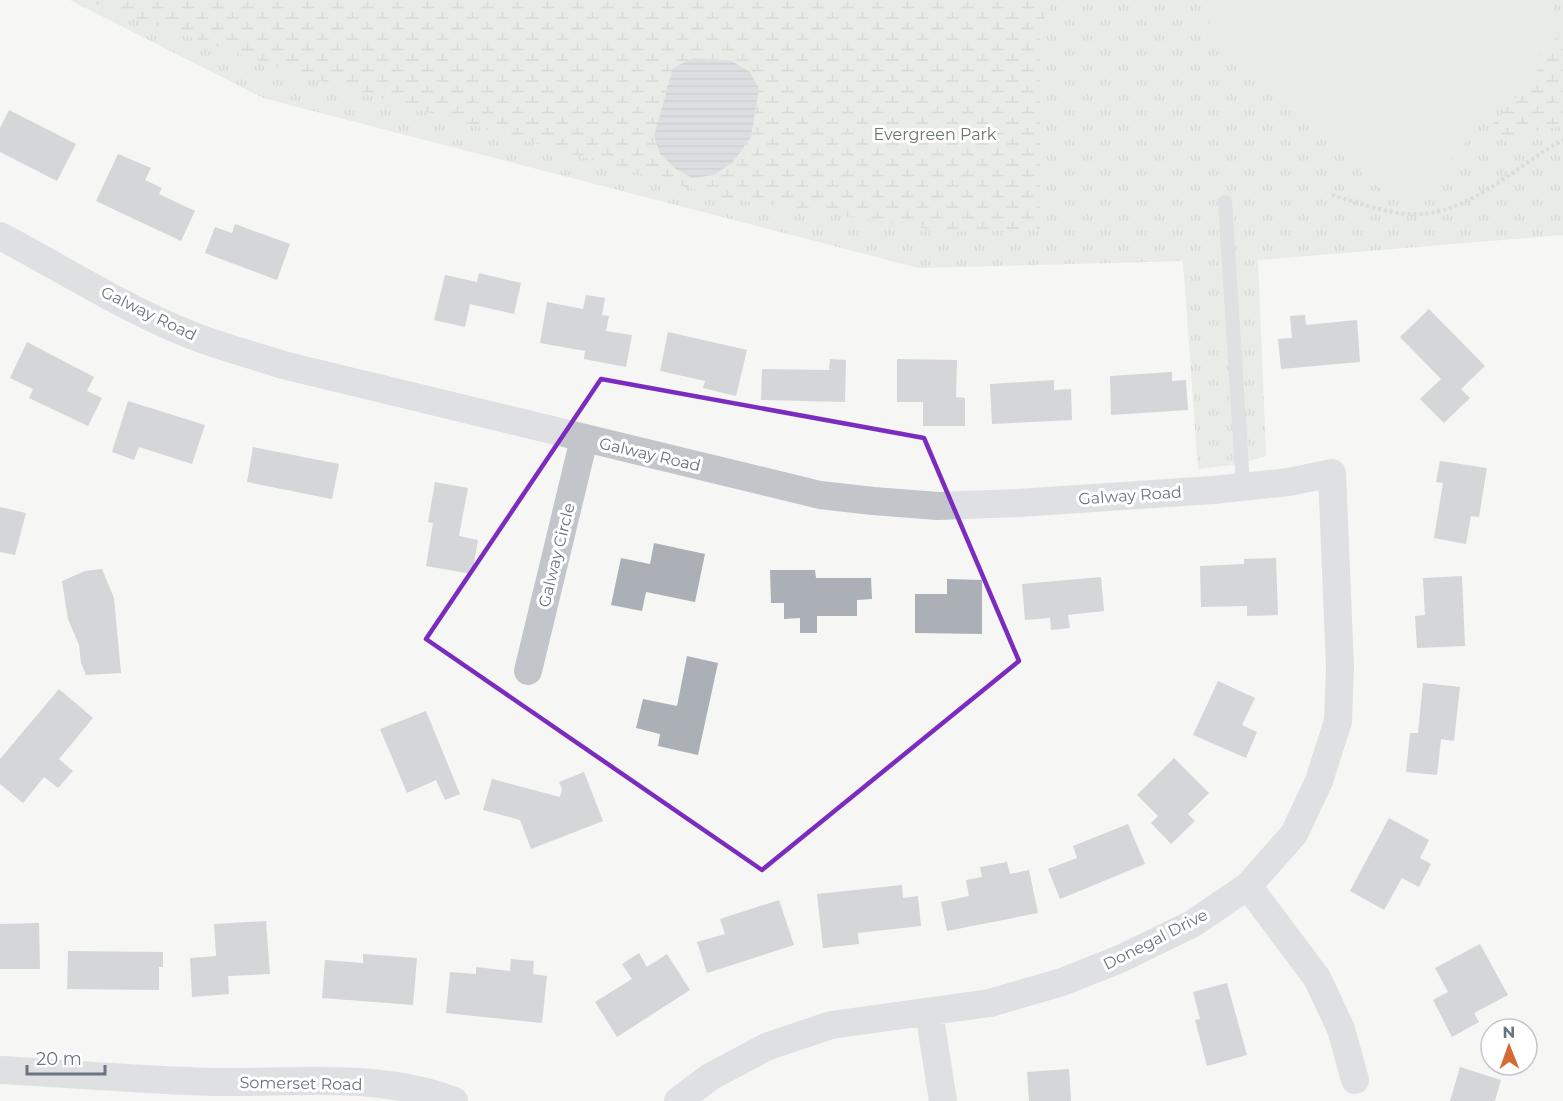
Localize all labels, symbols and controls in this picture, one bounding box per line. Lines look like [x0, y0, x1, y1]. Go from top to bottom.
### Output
park label: Evergreen Park [874, 125, 997, 144]
street label: Galway Road [98, 282, 200, 345]
street label: Galway Road [597, 434, 703, 475]
street label: Galway Road [1078, 482, 1182, 509]
street label: Galway Circle [534, 501, 579, 609]
street label: Donegal Drive [1100, 905, 1211, 974]
north arrow [1479, 1017, 1539, 1077]
text: N [1502, 1023, 1515, 1042]
scale bar [27, 1038, 105, 1076]
text: 20 m [36, 1048, 82, 1070]
street label: Somerset Road [239, 1073, 363, 1094]

